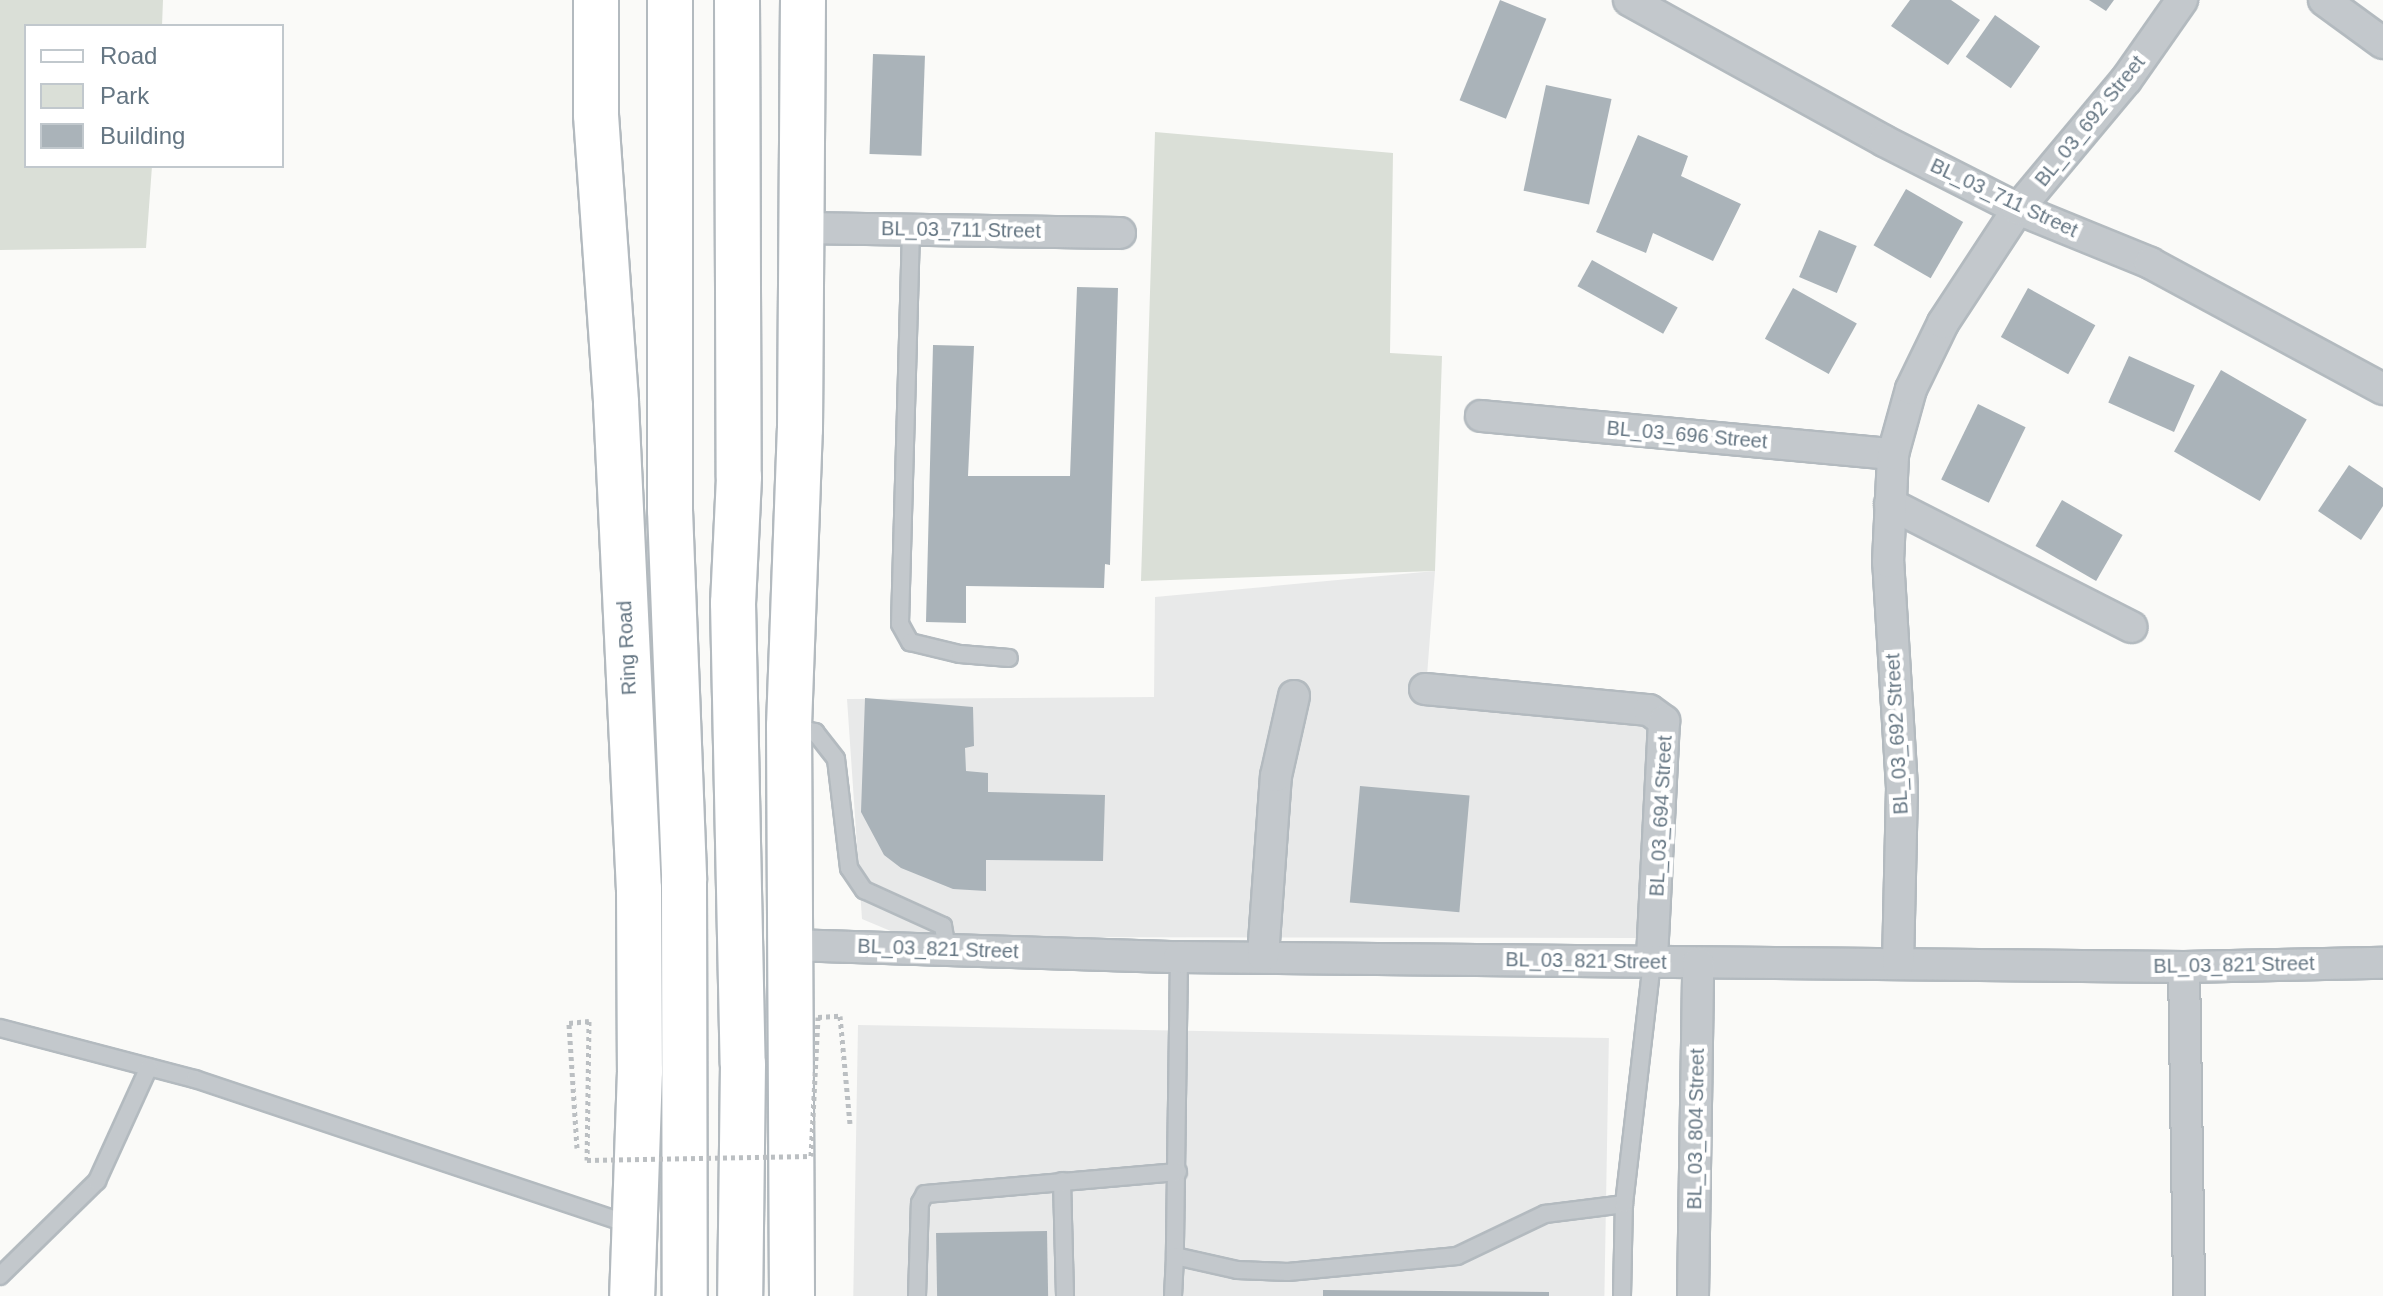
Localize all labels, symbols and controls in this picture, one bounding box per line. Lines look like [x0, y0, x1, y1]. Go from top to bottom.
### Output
legend [24, 24, 284, 168]
text: Road [100, 42, 157, 69]
street label: BL_03_692 Street [2030, 51, 2150, 191]
text: Park [100, 82, 149, 109]
text: Building [100, 122, 185, 149]
street label: BL_03_711 Street [1927, 153, 2081, 243]
street label: BL_03_711 Street [881, 217, 1041, 243]
street label: BL_03_696 Street [1606, 416, 1768, 454]
street label: Ring Road [613, 600, 641, 696]
street label: BL_03_692 Street [1881, 653, 1913, 815]
street label: BL_03_694 Street [1645, 735, 1677, 897]
street label: BL_03_821 Street [857, 934, 1019, 964]
street label: BL_03_821 Street [1505, 948, 1667, 974]
street label: BL_03_821 Street [2153, 952, 2315, 978]
street label: BL_03_804 Street [1683, 1048, 1709, 1210]

